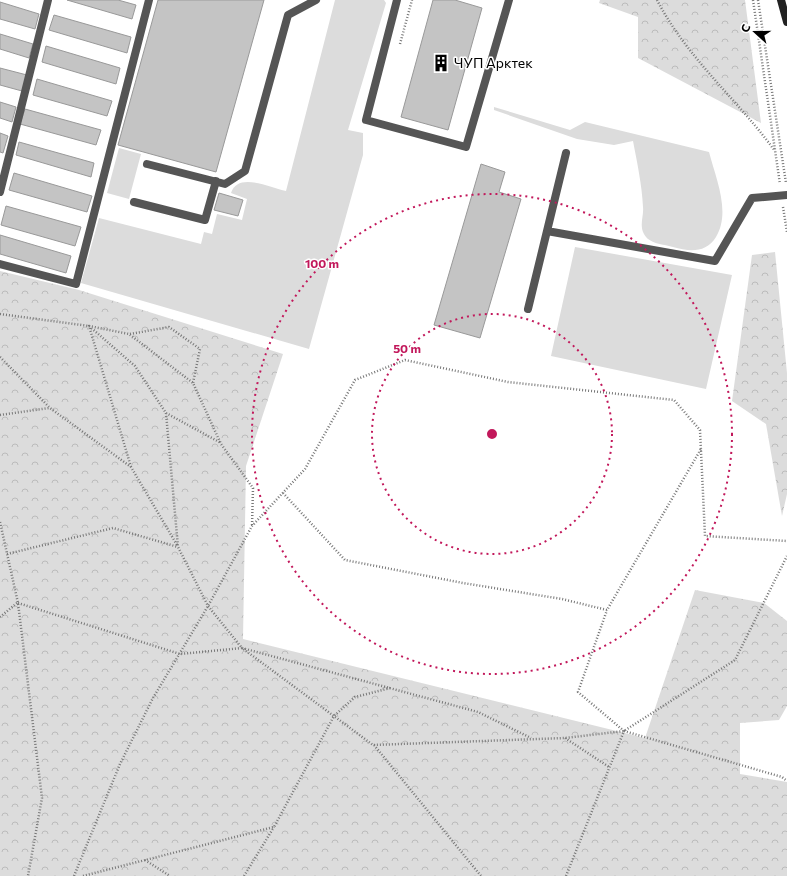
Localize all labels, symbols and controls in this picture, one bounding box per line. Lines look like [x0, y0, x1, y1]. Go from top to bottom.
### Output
north arrow [735, 12, 775, 52]
text: С [738, 22, 753, 34]
building icon: ЧУП Арктек [431, 53, 451, 73]
place label: ЧУП Арктек [454, 54, 533, 71]
text: 100 m [305, 256, 339, 270]
text: 50 m [393, 341, 421, 355]
centre of rings [485, 427, 499, 441]

